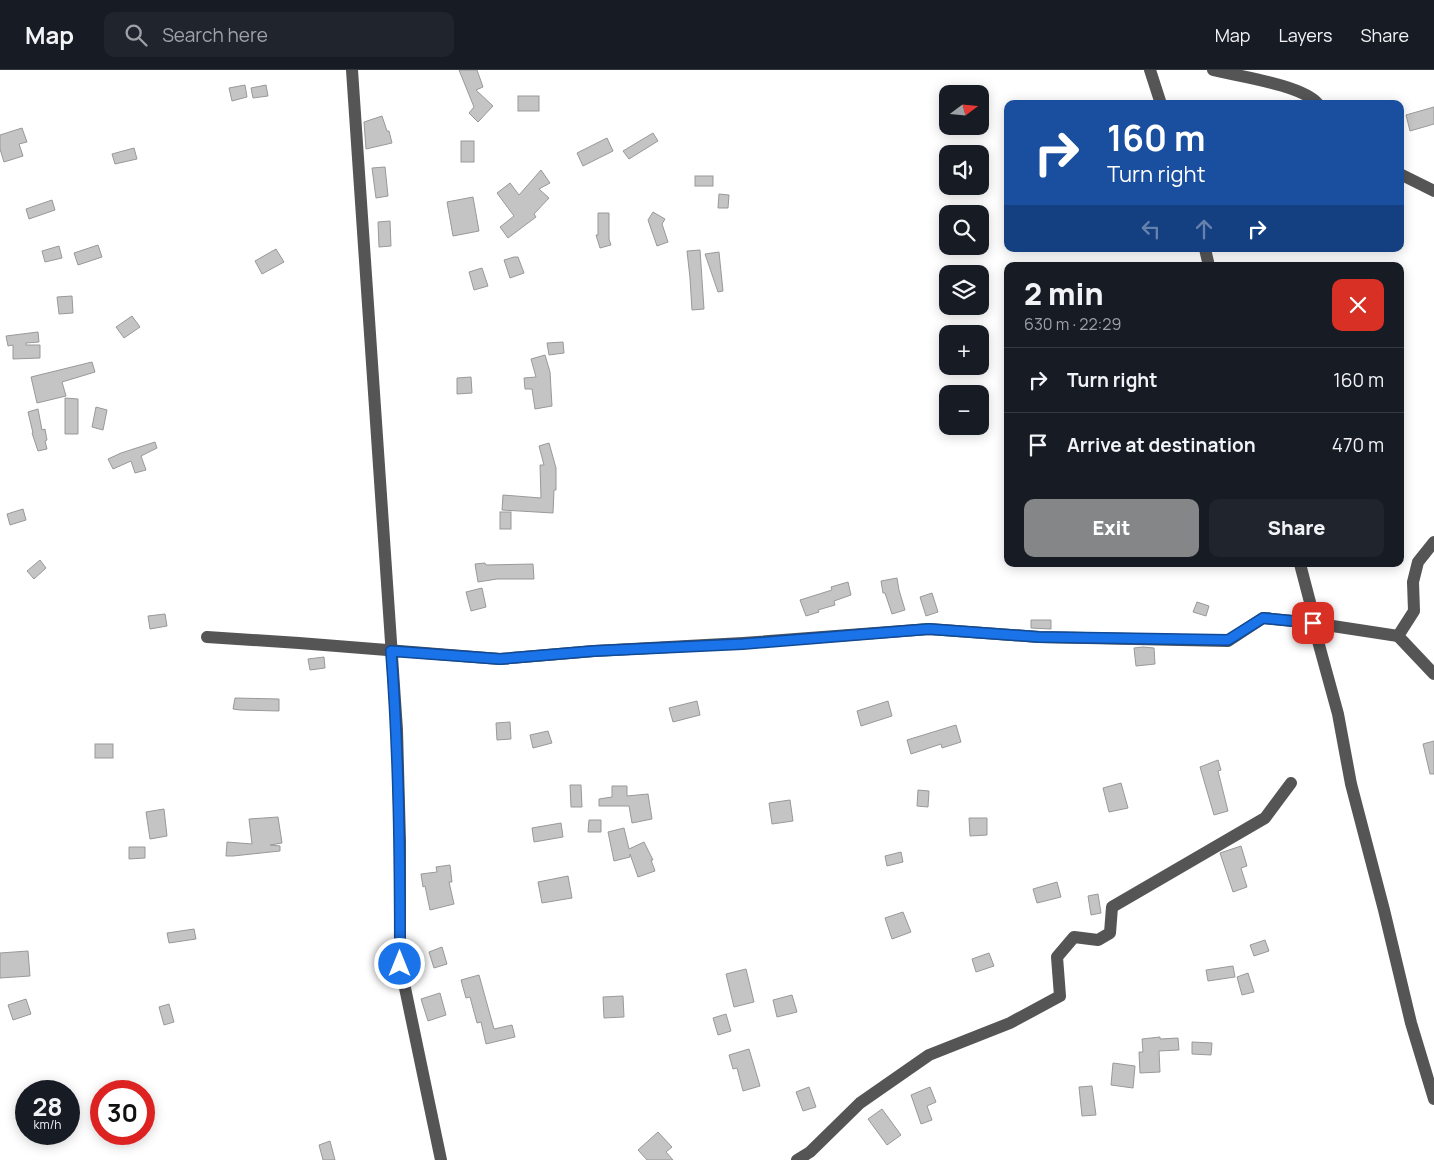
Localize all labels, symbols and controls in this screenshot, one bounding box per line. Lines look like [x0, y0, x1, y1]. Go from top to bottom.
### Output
search box [104, 12, 454, 57]
text: Map [25, 18, 74, 51]
icon: search [122, 21, 150, 49]
text: Search here [162, 22, 268, 48]
text: Map [1215, 23, 1250, 47]
text: Layers [1278, 23, 1332, 47]
text: Share [1360, 23, 1409, 47]
north arrow [939, 85, 989, 135]
map controls [939, 85, 989, 435]
text: 160 m [1107, 114, 1206, 162]
icon: right [1024, 120, 1089, 185]
button: sound [939, 145, 989, 195]
text: Turn right [1107, 159, 1205, 189]
button: search [939, 205, 989, 255]
icon: left [1137, 215, 1165, 243]
icon: ahead [1190, 215, 1218, 243]
icon: right [1243, 215, 1271, 243]
button: layers [939, 265, 989, 315]
text: 2 min [1024, 273, 1104, 314]
button: close [1332, 279, 1384, 331]
text: 630 m · 22:29 [1024, 313, 1121, 335]
button: + [939, 325, 989, 375]
icon: right [1024, 366, 1052, 394]
text: Turn right [1067, 367, 1157, 393]
text: 160 m [1333, 367, 1384, 393]
button: − [939, 385, 989, 435]
icon: arrive [1024, 431, 1052, 459]
text: Arrive at destination [1067, 432, 1256, 458]
text: 470 m [1332, 432, 1384, 458]
button: Exit [1024, 499, 1199, 557]
button: Share [1209, 499, 1384, 557]
pin [1292, 602, 1334, 644]
icon: arrive [1299, 609, 1327, 637]
position arrow [373, 937, 425, 989]
speed limit sign: 30 [90, 1080, 155, 1145]
text: 28 [32, 1089, 63, 1124]
text: km/h [34, 1116, 61, 1133]

